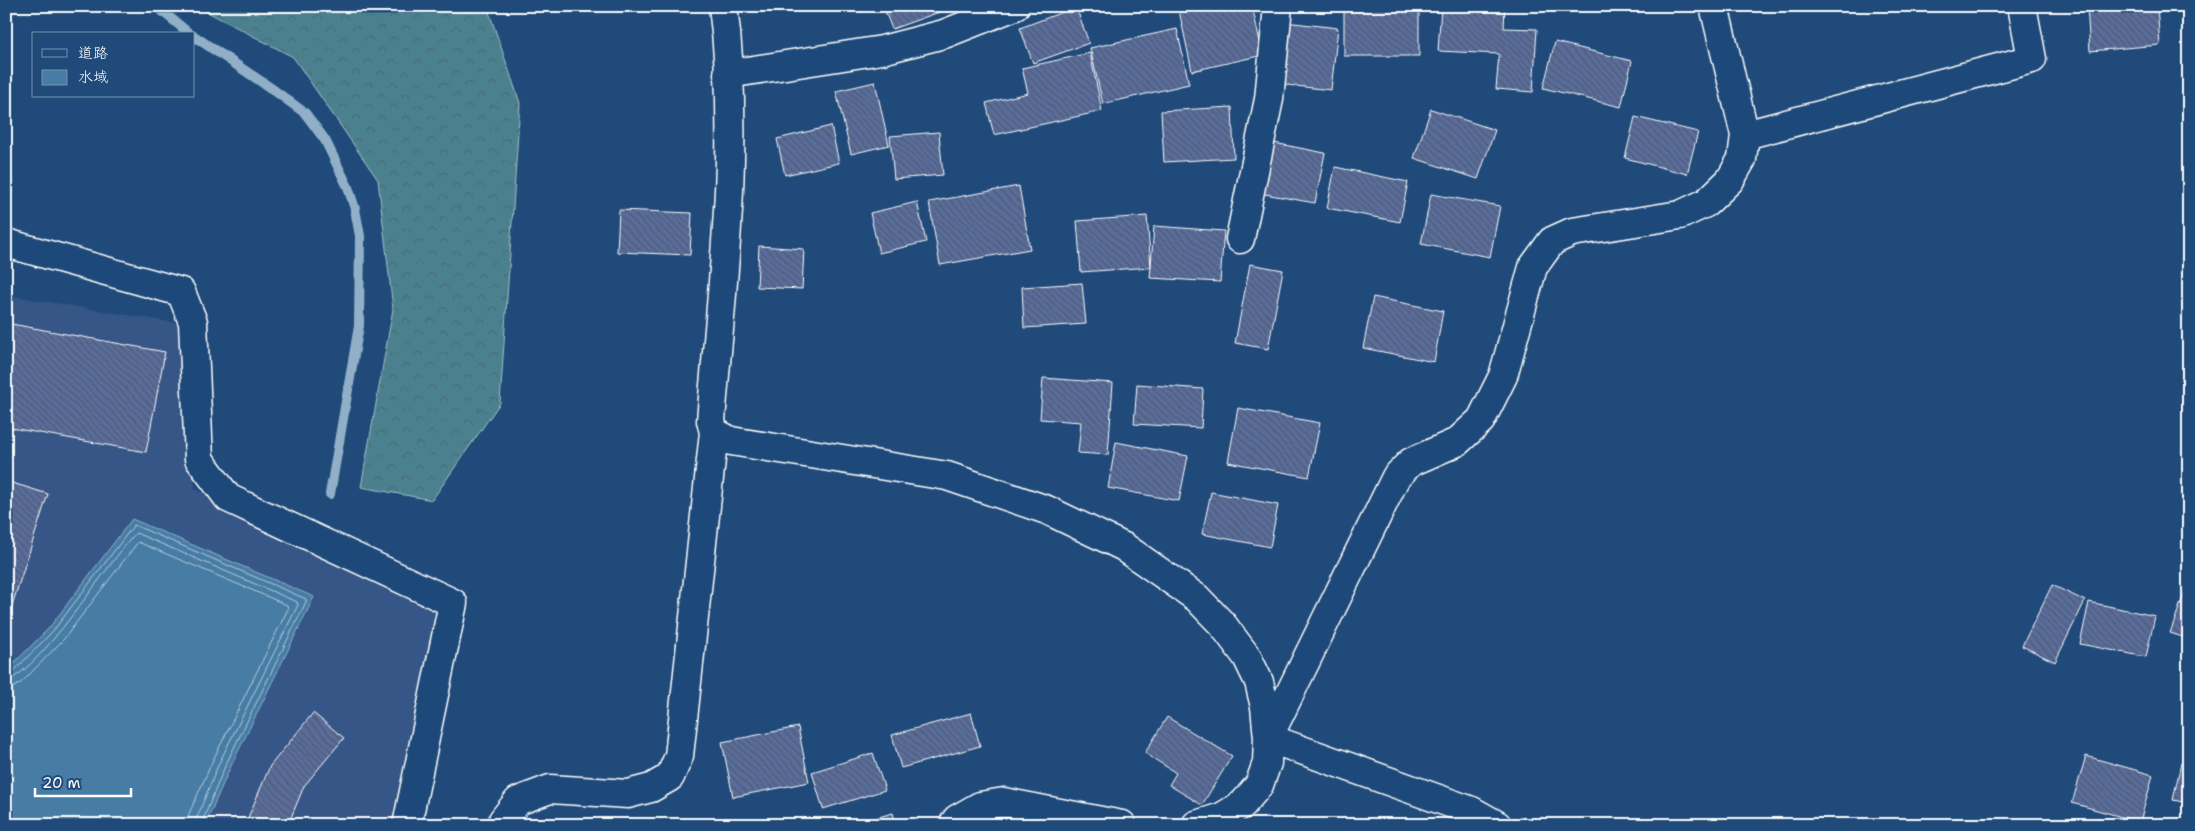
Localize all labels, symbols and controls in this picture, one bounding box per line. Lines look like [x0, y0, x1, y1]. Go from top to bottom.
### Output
legend [32, 32, 195, 98]
text: 道路 [78, 43, 108, 63]
text: 水域 [78, 67, 108, 87]
scale bar [35, 766, 131, 798]
text: 20 m [42, 773, 81, 793]

